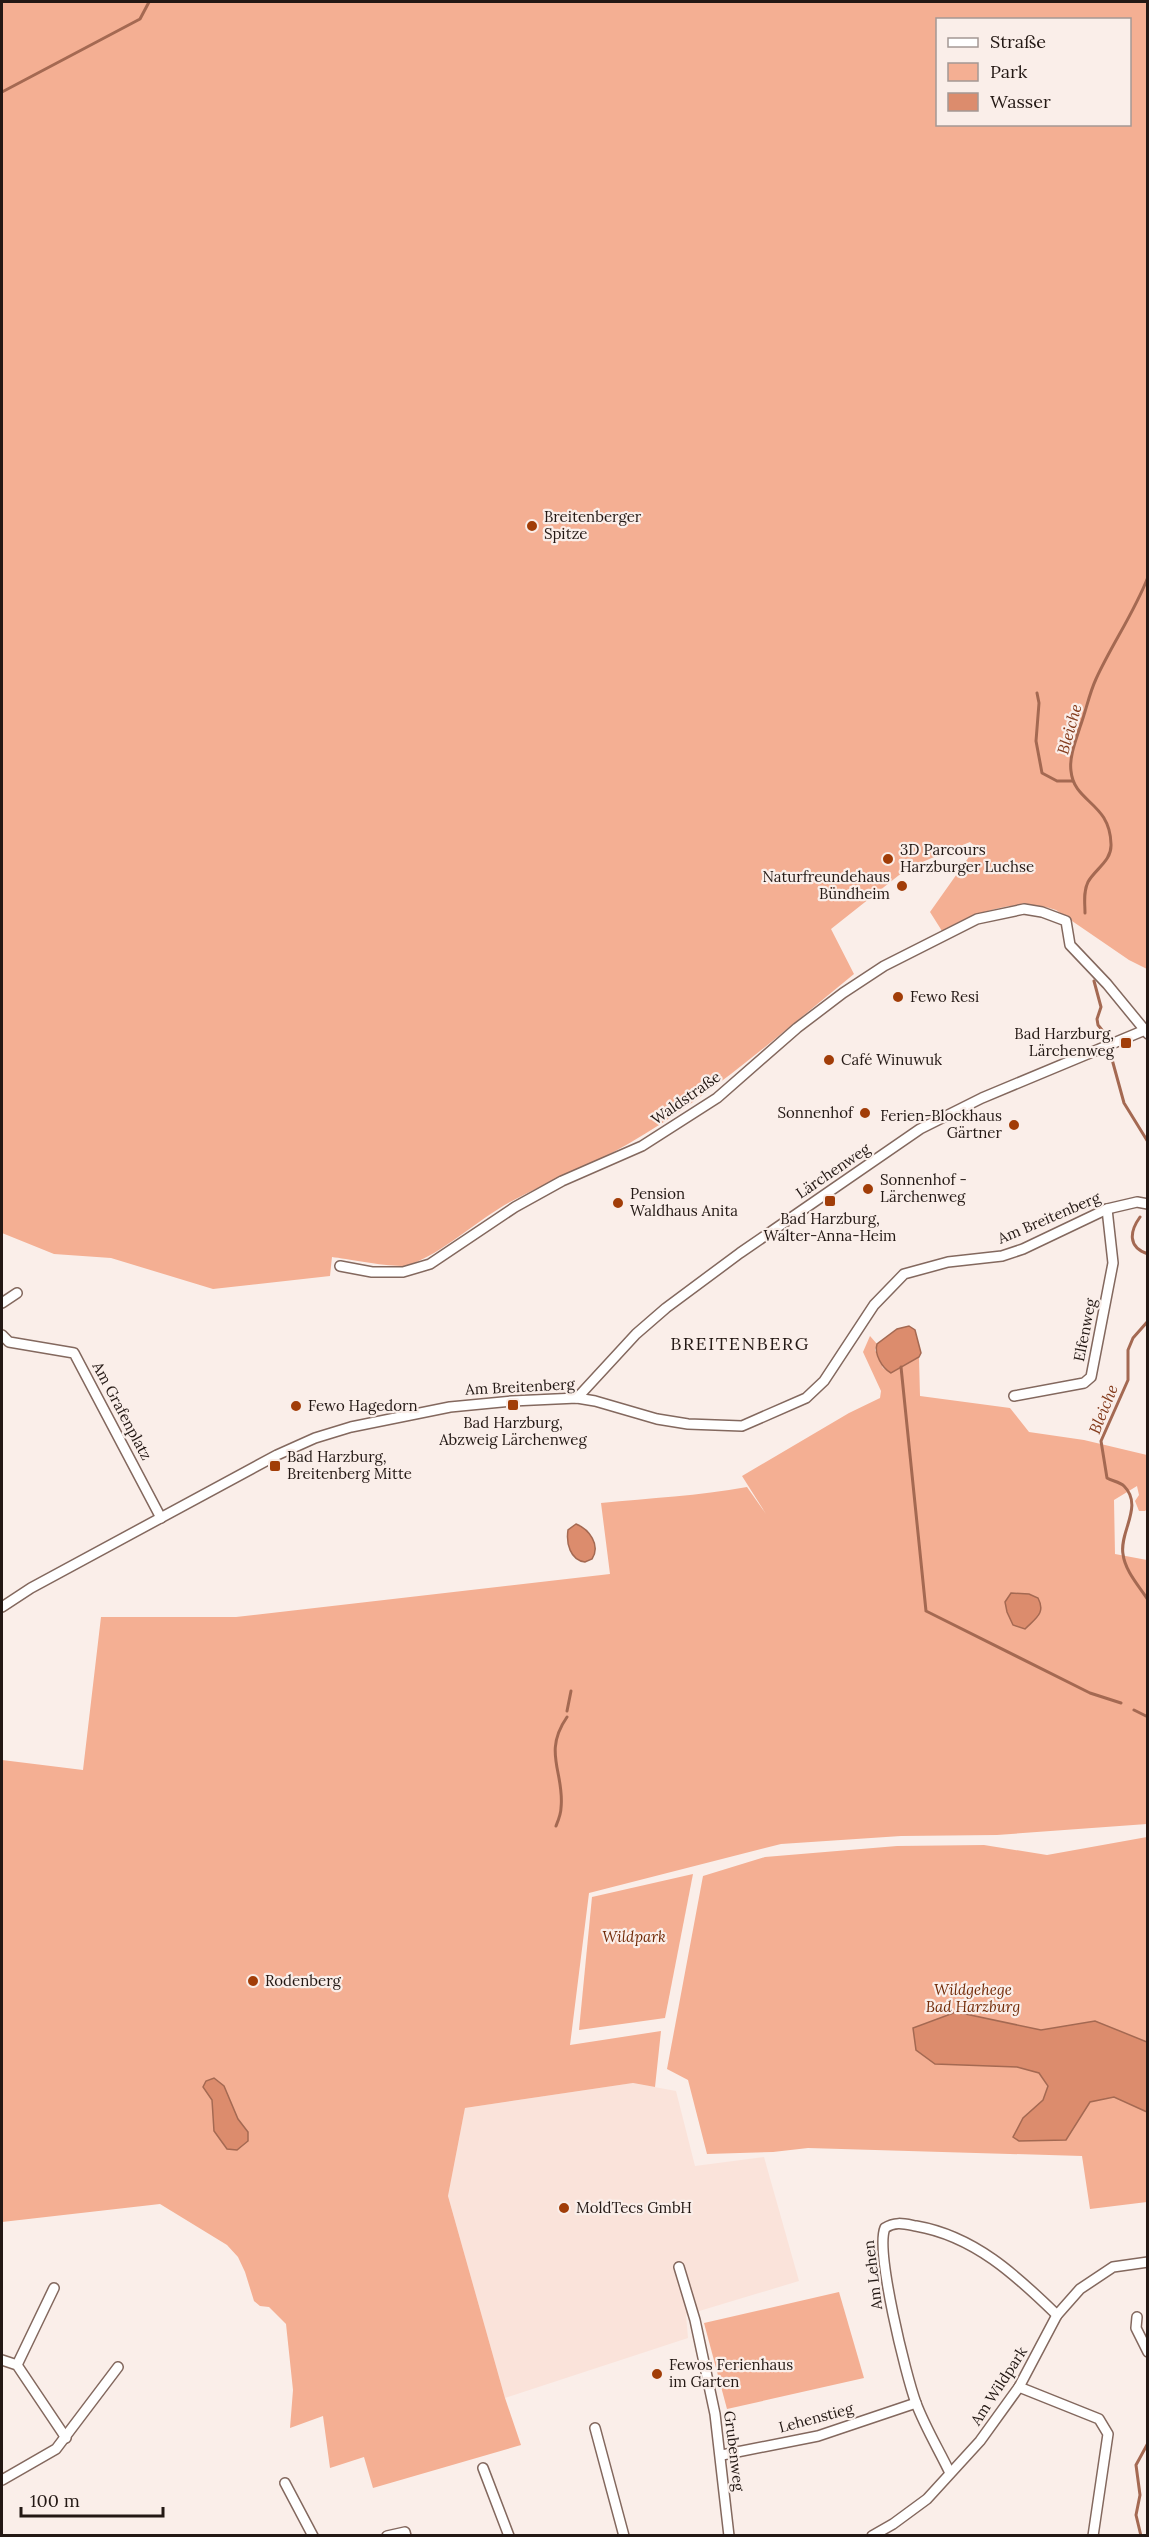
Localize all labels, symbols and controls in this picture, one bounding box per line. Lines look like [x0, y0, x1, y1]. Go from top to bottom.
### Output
legend [936, 18, 1131, 126]
text: Straße [990, 30, 1046, 53]
text: Park [990, 60, 1028, 83]
text: Wasser [990, 90, 1051, 113]
place label: Breitenberger Spitze [544, 507, 642, 543]
marker: Breitenberger Spitze [525, 519, 539, 533]
water label: Bleiche [1052, 701, 1086, 757]
place label: 3D Parcours Harzburger Luchse [900, 840, 1034, 876]
marker: 3D Parcours Harzburger Luchse [881, 852, 895, 866]
place label: Naturfreundehaus Bündheim [762, 867, 890, 903]
marker: Naturfreundehaus Bündheim [895, 879, 909, 893]
place label: Fewo Resi [910, 987, 979, 1006]
marker: Fewo Resi [891, 990, 905, 1004]
place label: Bad Harzburg, Lärchenweg [1014, 1024, 1115, 1060]
marker: Bad Harzburg, Lärchenweg [1119, 1036, 1133, 1050]
place label: Café Winuwuk [841, 1050, 942, 1069]
marker: Café Winuwuk [822, 1053, 836, 1067]
street label: Waldstraße [647, 1067, 724, 1128]
place label: Sonnenhof [778, 1103, 854, 1122]
marker: Sonnenhof [858, 1106, 872, 1120]
place label: Ferien-Blockhaus Gärtner [880, 1106, 1002, 1142]
marker: Ferien-Blockhaus Gärtner [1007, 1118, 1021, 1132]
street label: Lärchenweg [792, 1138, 874, 1202]
place label: Sonnenhof - Lärchenweg [880, 1170, 967, 1206]
marker: Sonnenhof - Lärchenweg [861, 1182, 875, 1196]
place label: Pension Waldhaus Anita [630, 1184, 738, 1220]
street label: Am Breitenberg [994, 1187, 1104, 1248]
marker: Bad Harzburg, Walter-Anna-Heim [823, 1194, 837, 1208]
marker: Pension Waldhaus Anita [611, 1196, 625, 1210]
place label: Bad Harzburg, Walter-Anna-Heim [763, 1209, 897, 1245]
street label: Elfenweg [1069, 1296, 1100, 1363]
district label: BREITENBERG [670, 1332, 810, 1355]
street label: Am Grafenplatz [88, 1357, 156, 1463]
street label: Am Breitenberg [464, 1374, 576, 1399]
water label: Bleiche [1084, 1381, 1122, 1437]
place label: Fewo Hagedorn [308, 1396, 418, 1415]
marker: Bad Harzburg, Abzweig Lärchenweg [506, 1398, 520, 1412]
marker: Fewo Hagedorn [289, 1399, 303, 1413]
place label: Bad Harzburg, Abzweig Lärchenweg [438, 1413, 587, 1449]
place label: Bad Harzburg, Breitenberg Mitte [287, 1447, 412, 1483]
marker: Bad Harzburg, Breitenberg Mitte [268, 1459, 282, 1473]
park label: Wildpark [602, 1927, 666, 1946]
place label: Rodenberg [265, 1971, 342, 1990]
marker: Rodenberg [246, 1974, 260, 1988]
park label: Wildgehege Bad Harzburg [926, 1980, 1020, 2016]
place label: MoldTecs GmbH [576, 2198, 692, 2217]
marker: MoldTecs GmbH [557, 2201, 571, 2215]
street label: Am Lehen [859, 2239, 886, 2312]
street label: Am Wildpark [966, 2343, 1031, 2429]
place label: Fewos Ferienhaus im Garten [669, 2355, 793, 2391]
marker: Fewos Ferienhaus im Garten [650, 2367, 664, 2381]
street label: Lehenstieg [777, 2398, 856, 2437]
street label: Grubenweg [720, 2410, 749, 2493]
scale bar [21, 2480, 164, 2518]
text: 100 m [30, 2489, 80, 2512]

